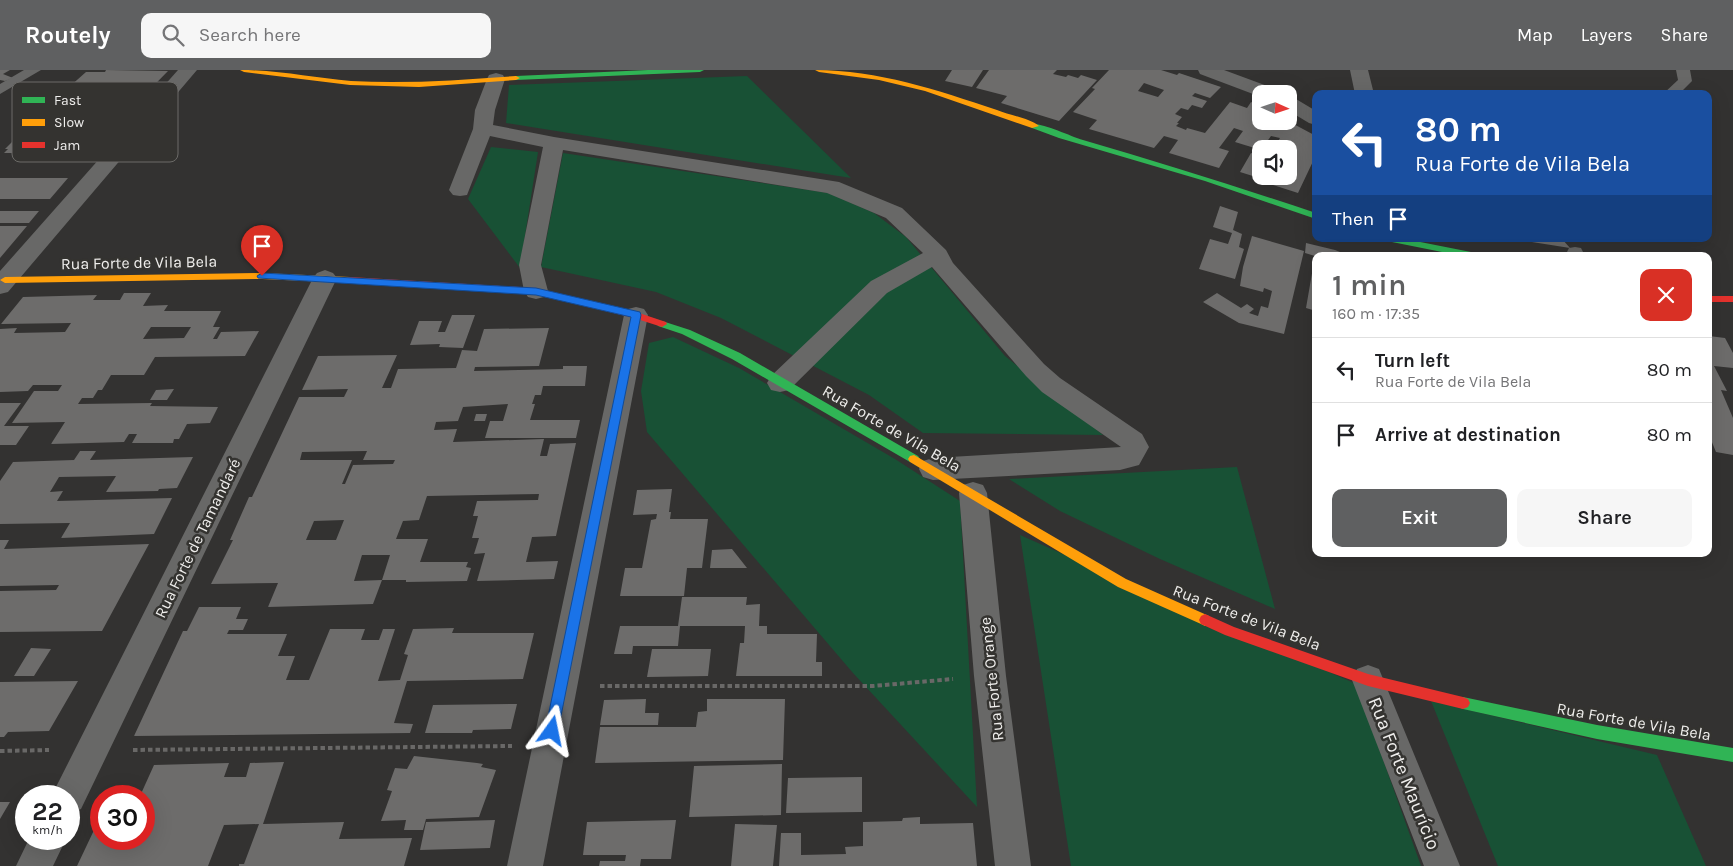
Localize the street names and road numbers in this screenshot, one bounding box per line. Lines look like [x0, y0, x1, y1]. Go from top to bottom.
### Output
street label: Rua Forte de Vila Bela [61, 252, 217, 273]
street label: Rua Forte de Vila Bela [819, 381, 964, 476]
street label: Rua Forte de Tamandaré [151, 455, 244, 621]
street label: Rua Forte de Vila Bela [1170, 581, 1323, 654]
street label: Rua Forte Orange [976, 616, 1007, 742]
street label: Rua Forte Maurício [1363, 694, 1445, 853]
street label: Rua Forte de Vila Bela [1555, 699, 1713, 744]

